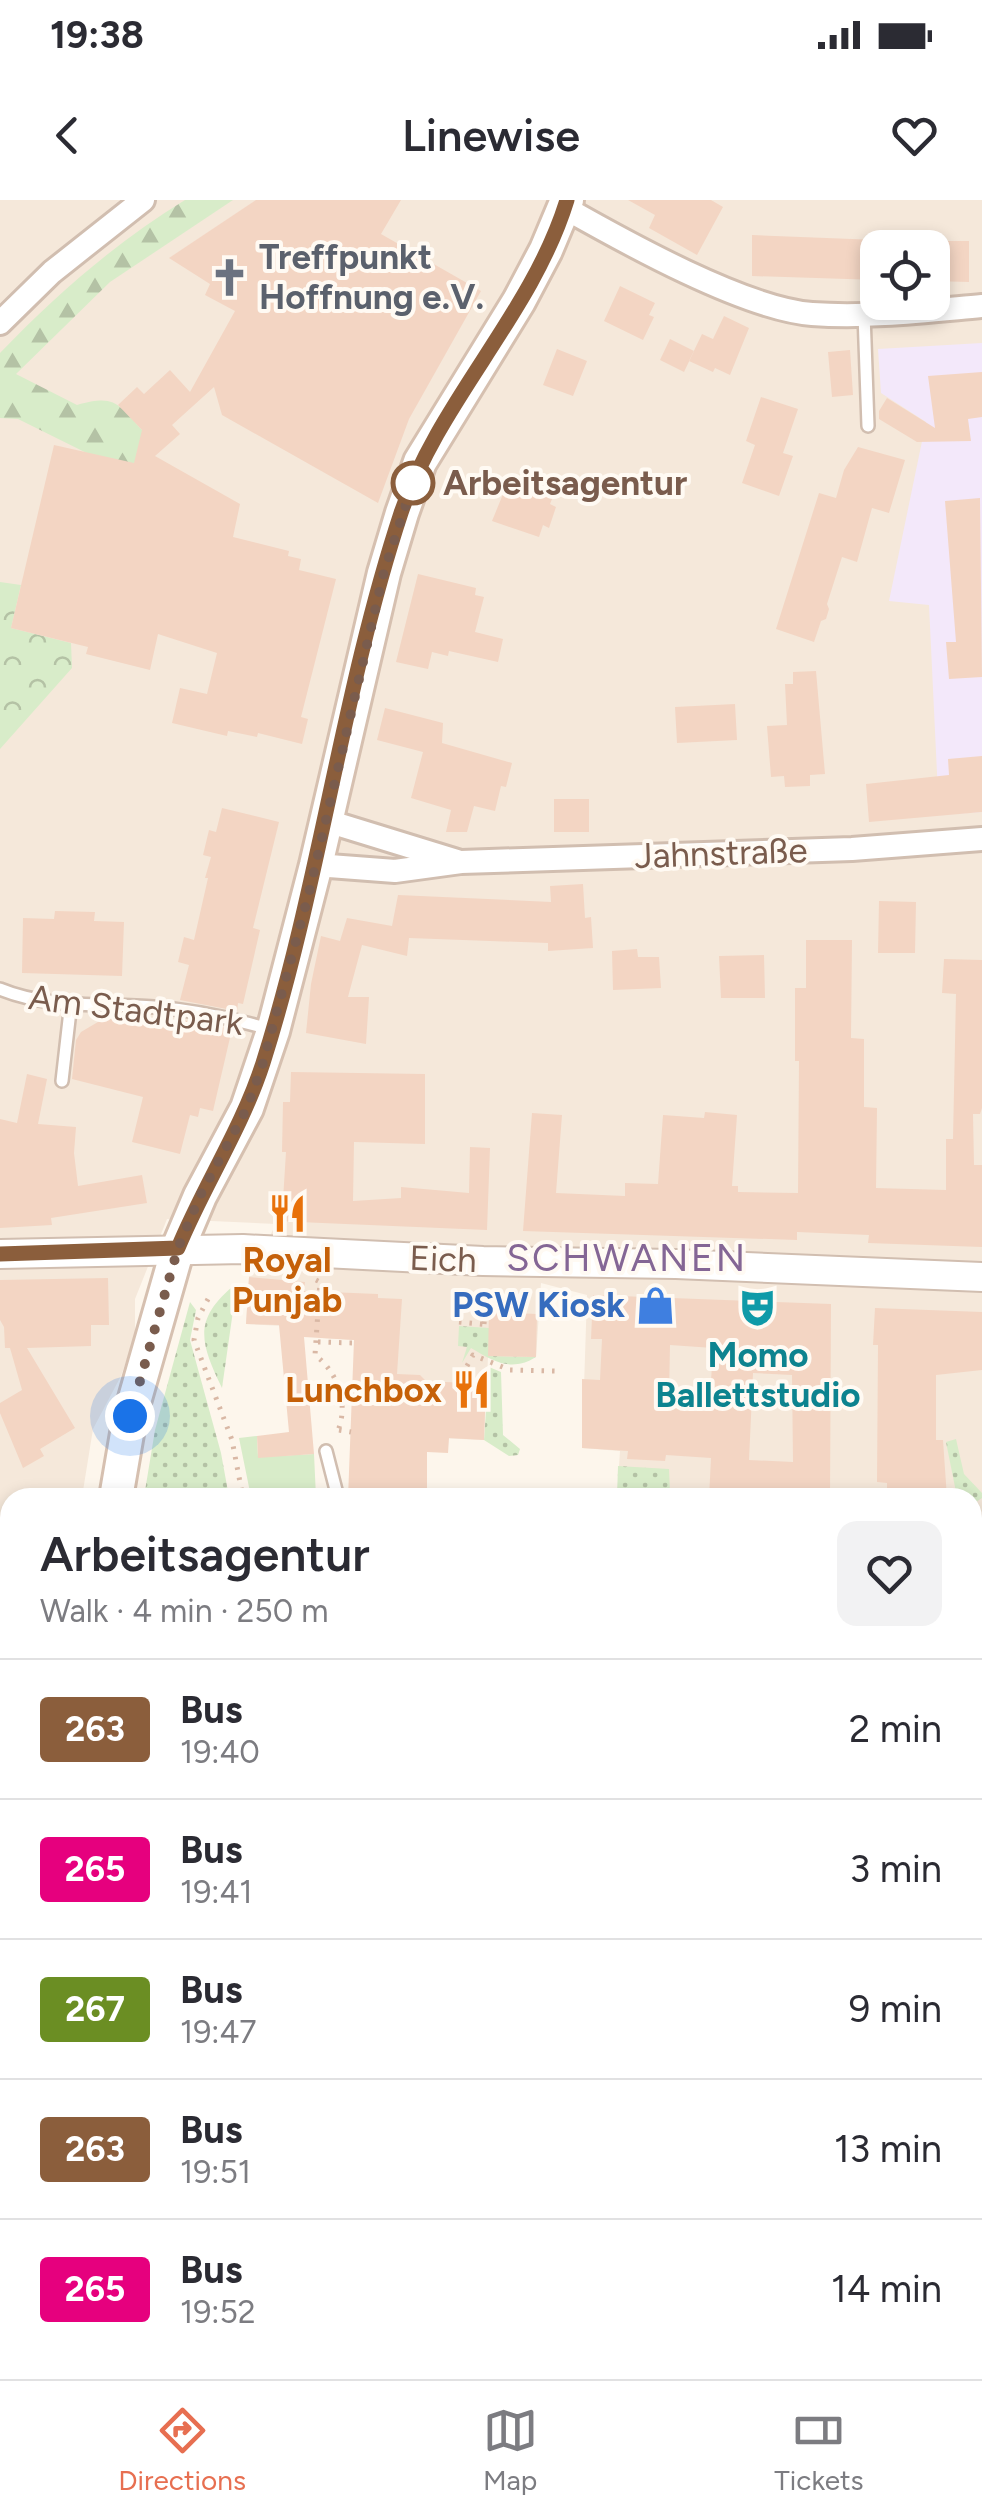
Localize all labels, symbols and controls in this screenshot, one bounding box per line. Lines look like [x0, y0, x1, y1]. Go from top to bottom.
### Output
text: 19:38 [50, 12, 144, 58]
icon: back [40, 108, 95, 163]
text: Linewise [402, 108, 580, 162]
icon: heart [887, 108, 942, 163]
map controls [860, 230, 950, 320]
button: locate [860, 230, 950, 320]
place label: Treffpunkt Hoffnung e.V. [259, 236, 484, 318]
church icon: Treffpunkt Hoffnung e.V. [208, 256, 250, 298]
marker: Arbeitsagentur [392, 462, 434, 504]
place label: Arbeitsagentur [443, 462, 687, 504]
street label: Jahnstraße [634, 829, 808, 877]
street label: Am Stadtpark [26, 976, 246, 1044]
restaurant icon: Royal Punjab [266, 1192, 308, 1234]
district label: SCHWANEN [506, 1235, 748, 1281]
street label: Eich [409, 1237, 477, 1281]
place label: Royal Punjab [232, 1239, 342, 1321]
place label: PSW Kiosk [452, 1284, 625, 1326]
shop icon: PSW Kiosk [634, 1284, 676, 1326]
theatre icon: Momo Ballettstudio [737, 1287, 779, 1329]
place label: Momo Ballettstudio [655, 1334, 861, 1416]
place label: Lunchbox [285, 1369, 442, 1411]
restaurant icon: Lunchbox [451, 1369, 493, 1411]
your location [105, 1391, 155, 1441]
button: heart [837, 1521, 942, 1626]
text: Arbeitsagentur [40, 1525, 370, 1583]
text: Walk · 4 min · 250 m [40, 1592, 328, 1630]
text: Bus [180, 1687, 243, 1733]
text: 2 min [849, 1706, 942, 1752]
text: 263 [65, 1708, 125, 1750]
text: 19:40 [180, 1733, 260, 1771]
text: Bus [180, 1827, 243, 1873]
text: 3 min [850, 1846, 942, 1892]
text: 265 [65, 1848, 125, 1890]
text: 19:41 [180, 1873, 253, 1911]
text: Bus [180, 1967, 243, 2013]
text: 9 min [849, 1986, 942, 2032]
text: 267 [65, 1988, 125, 2030]
text: 19:47 [180, 2013, 256, 2051]
text: Bus [180, 2107, 243, 2153]
text: 13 min [834, 2126, 942, 2172]
text: 263 [65, 2128, 125, 2170]
text: 19:51 [180, 2153, 251, 2191]
text: Bus [180, 2247, 243, 2293]
text: 14 min [831, 2266, 942, 2312]
text: 265 [65, 2268, 125, 2310]
text: 19:52 [180, 2293, 256, 2331]
tab: Directions [118, 2403, 246, 2497]
tab: Map [483, 2403, 538, 2497]
tab: Tickets [774, 2403, 864, 2497]

